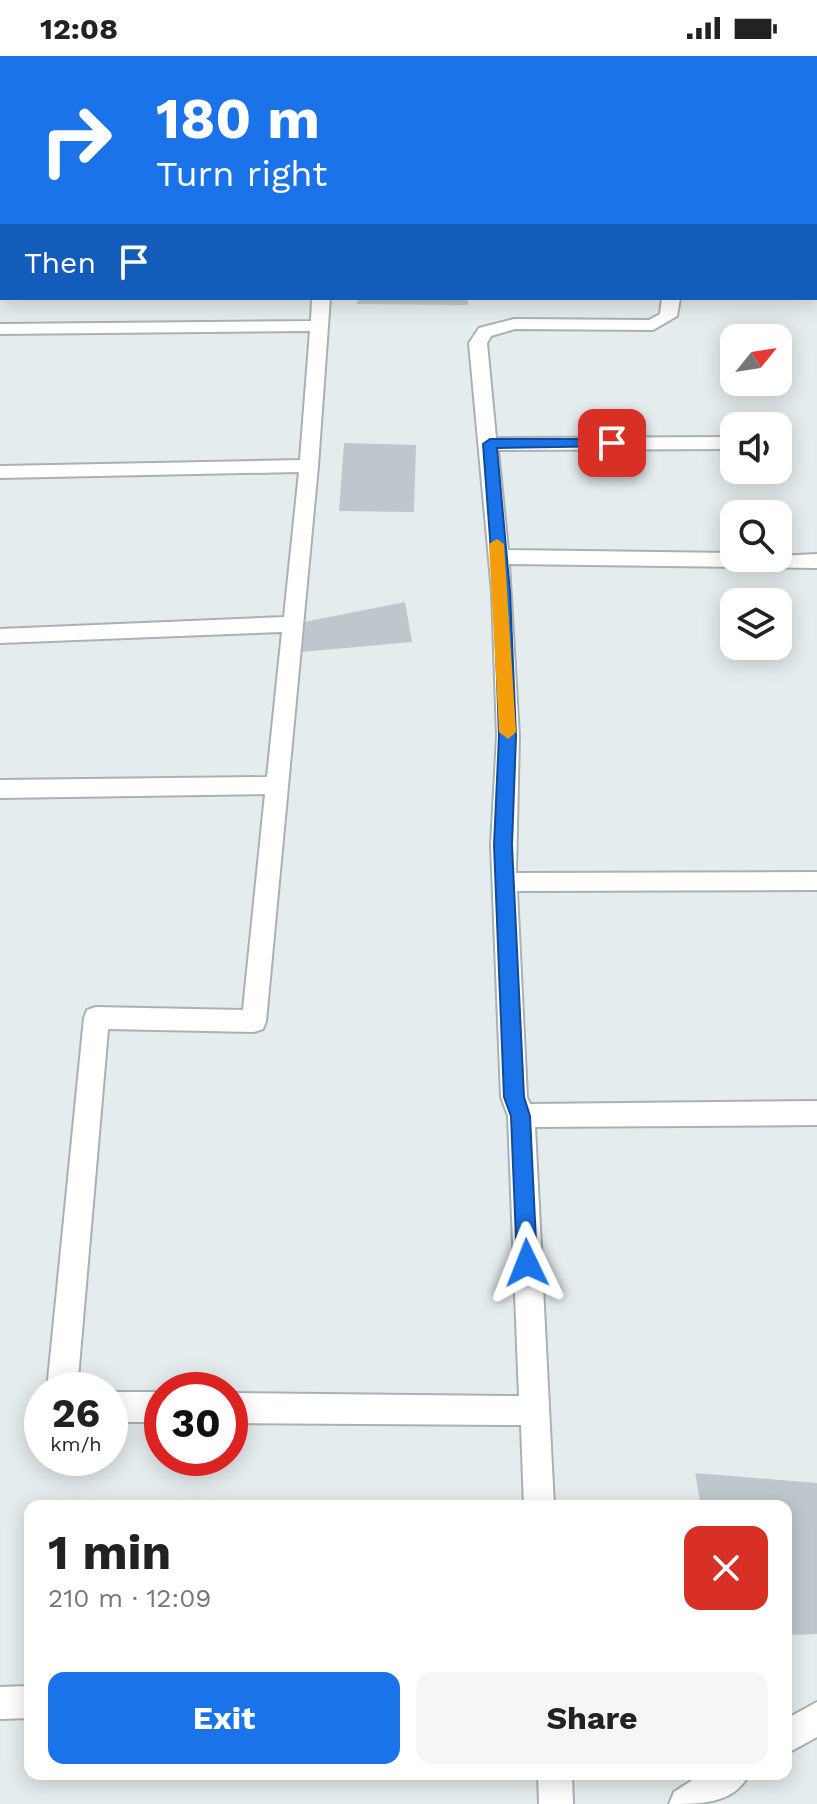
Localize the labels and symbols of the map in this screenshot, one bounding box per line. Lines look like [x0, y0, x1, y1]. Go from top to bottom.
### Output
north arrow [720, 324, 792, 396]
pin [578, 409, 646, 477]
position arrow [485, 1221, 569, 1305]
speed limit sign: 30 [144, 1372, 248, 1476]

